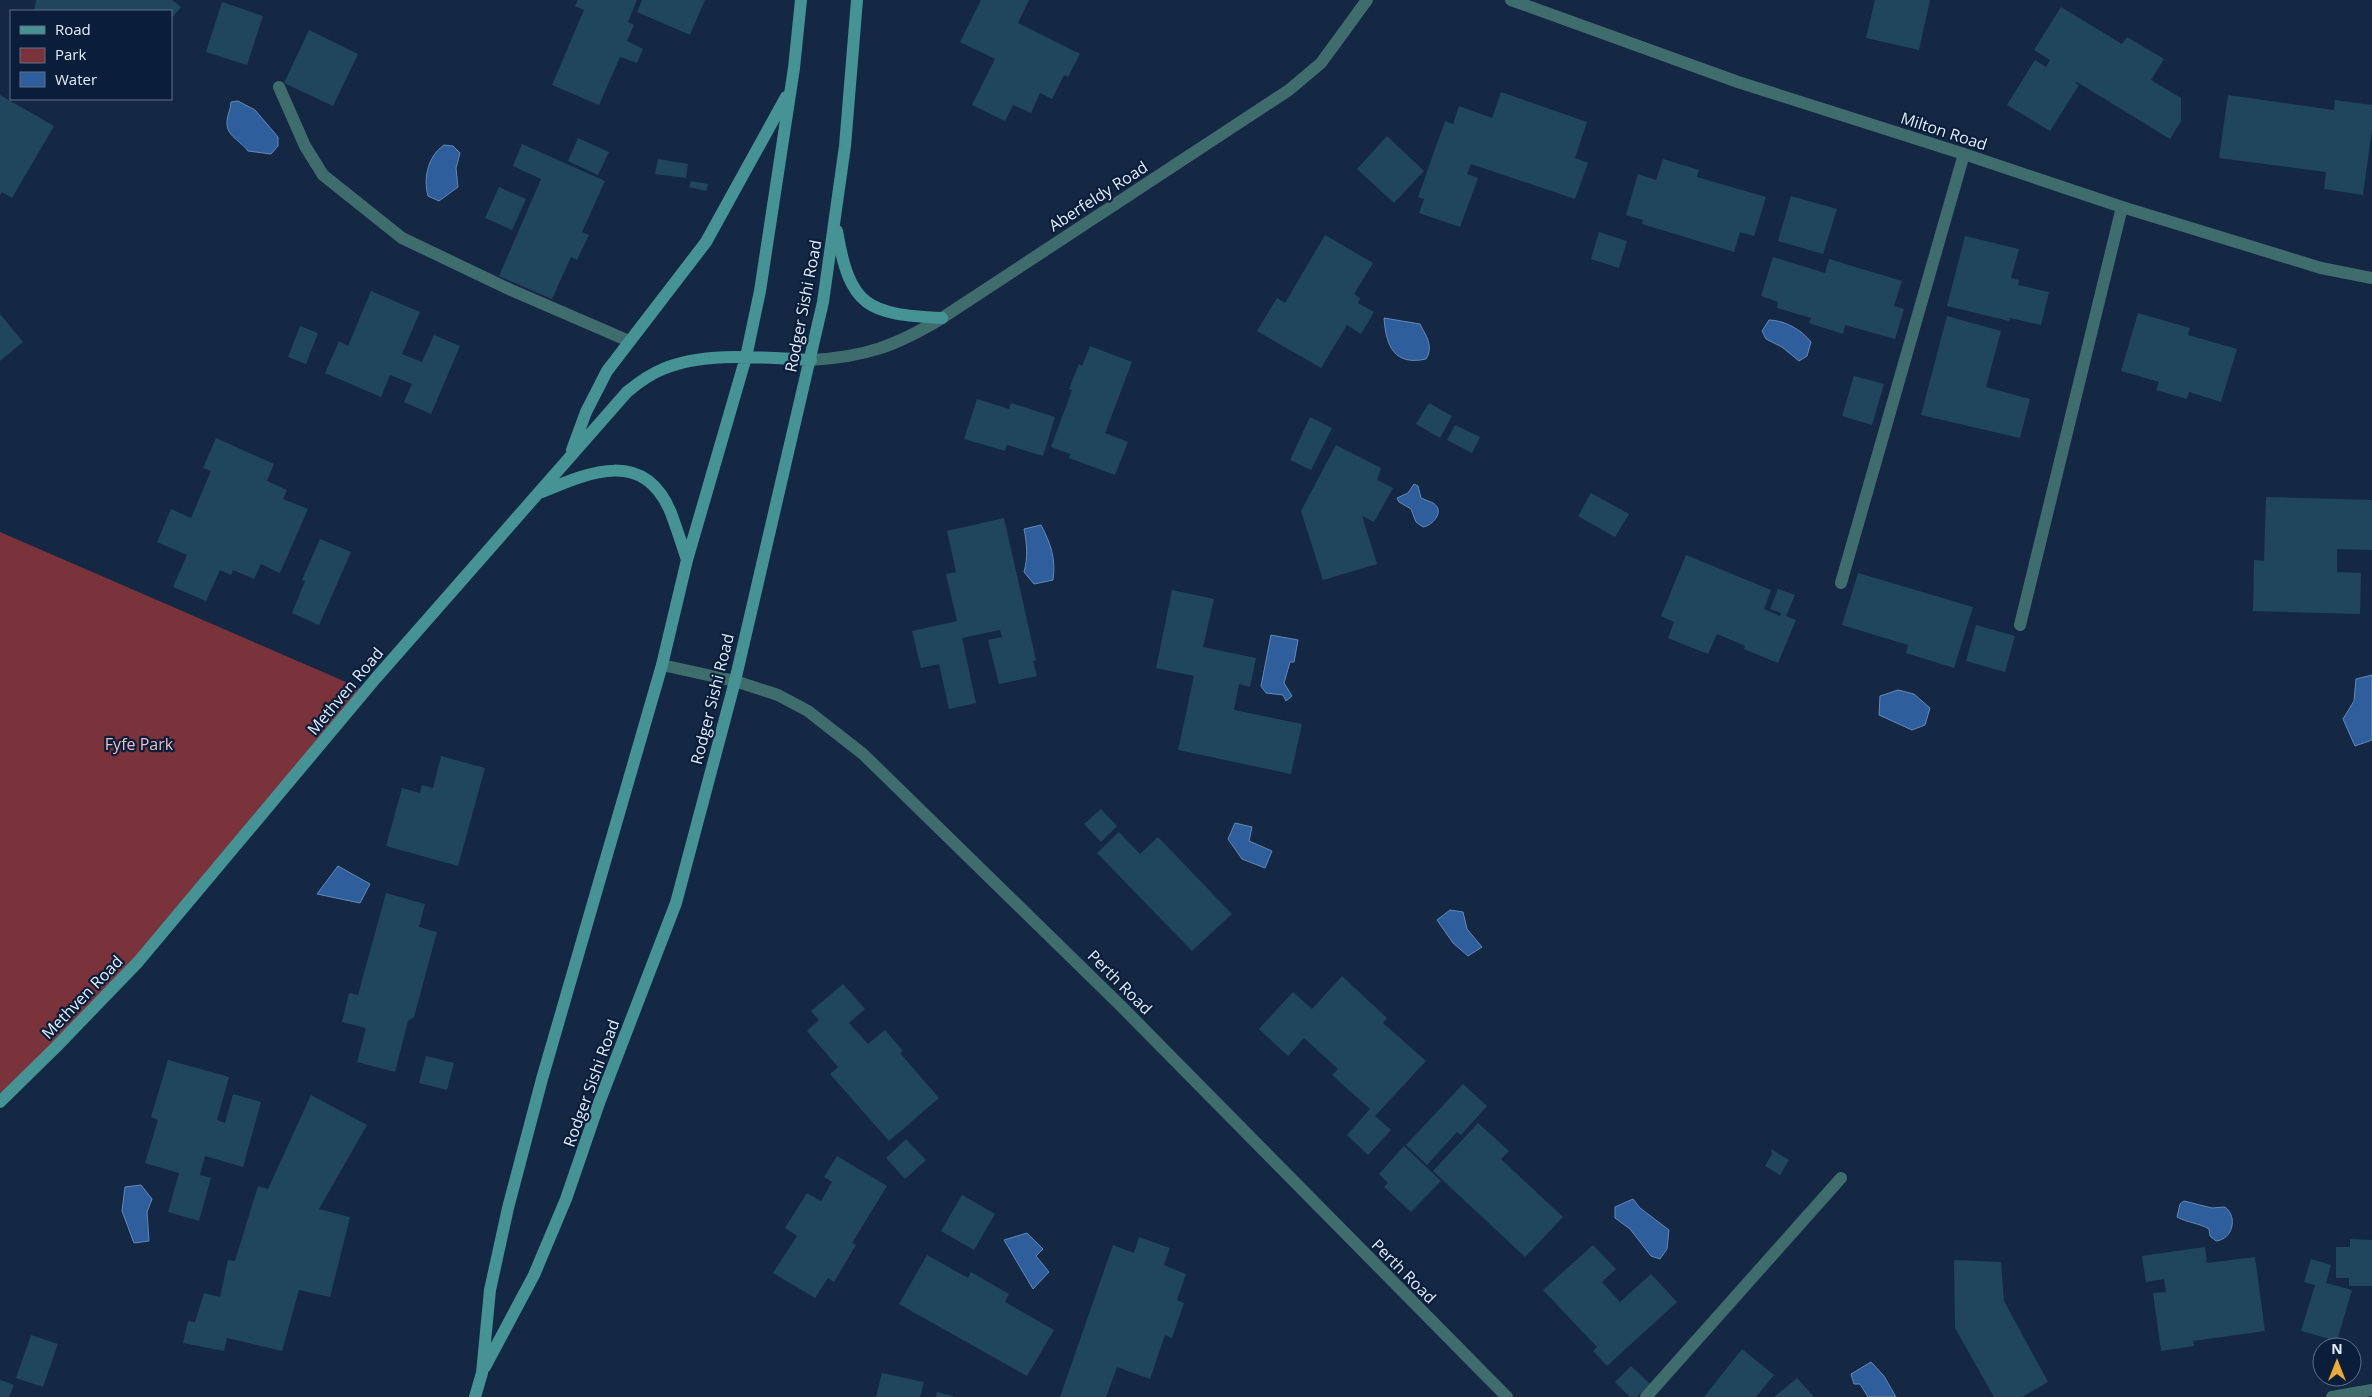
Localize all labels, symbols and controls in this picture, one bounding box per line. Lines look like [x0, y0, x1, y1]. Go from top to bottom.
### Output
legend [10, 10, 172, 100]
text: Road [55, 19, 91, 39]
text: Park [55, 44, 86, 64]
text: Water [55, 69, 97, 89]
street label: Milton Road [1898, 107, 1990, 155]
street label: Aberfeldy Road [1044, 156, 1152, 236]
street label: Rodger Sishi Road [779, 238, 827, 374]
street label: Rodger Sishi Road [685, 631, 739, 767]
street label: Methven Road [302, 643, 388, 739]
park label: Fyfe Park [105, 733, 174, 755]
street label: Perth Road [1083, 945, 1157, 1019]
street label: Methven Road [37, 951, 127, 1043]
street label: Rodger Sishi Road [558, 1016, 624, 1150]
street label: Perth Road [1367, 1234, 1441, 1308]
north arrow [2312, 1337, 2362, 1387]
text: N [2331, 1339, 2343, 1358]

